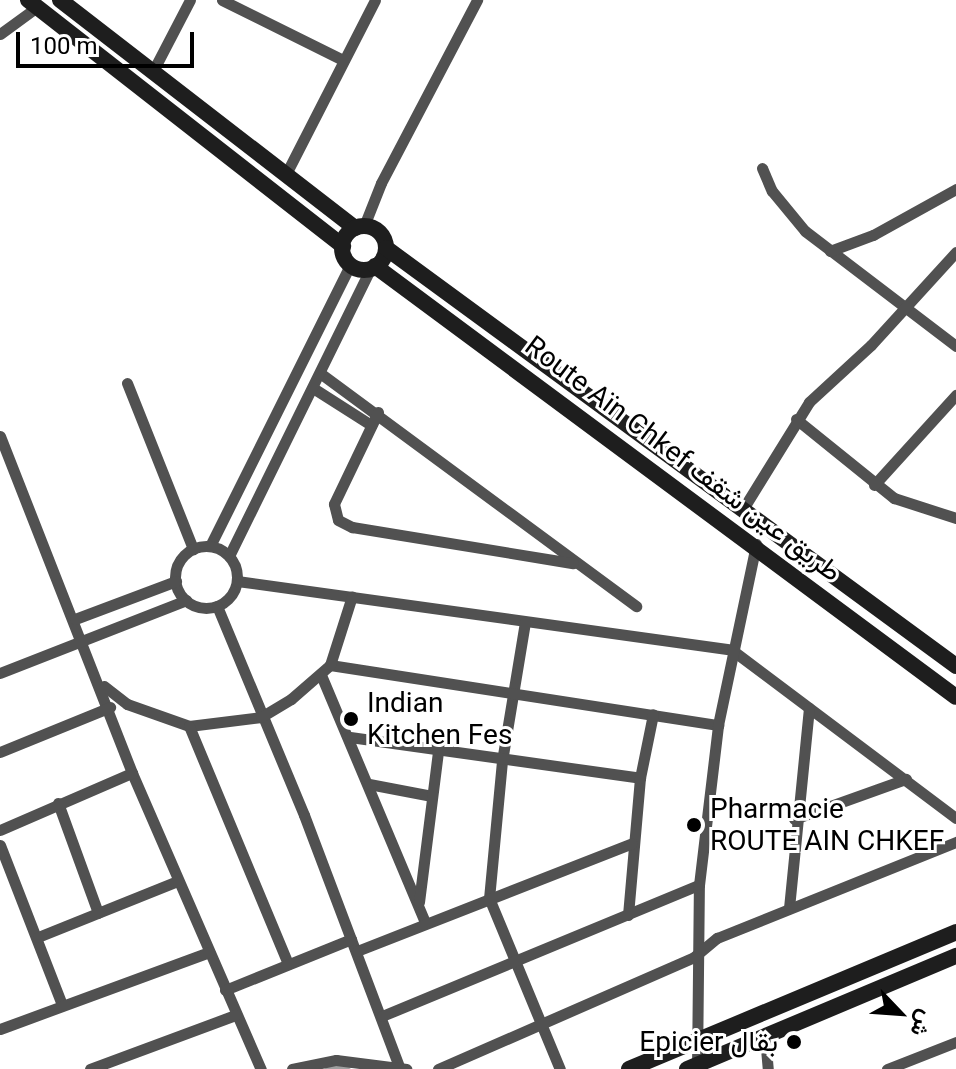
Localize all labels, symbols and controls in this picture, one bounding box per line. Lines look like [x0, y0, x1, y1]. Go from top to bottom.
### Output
scale bar [20, 16, 198, 66]
text: 100 m [30, 32, 97, 60]
street label: Route Aïn Chkef طريق عين شقف [518, 329, 848, 589]
place label: Indian Kitchen Fes [367, 686, 512, 752]
marker: Indian Kitchen Fes [342, 710, 360, 728]
place label: Pharmacie ROUTE AIN CHKEF [710, 792, 944, 858]
marker: Pharmacie ROUTE AIN CHKEF [685, 816, 703, 834]
north arrow [860, 973, 940, 1053]
text: ش [905, 1006, 939, 1041]
place label: Epicier بقال [639, 1025, 778, 1059]
marker: Epicier بقال [785, 1033, 803, 1051]

